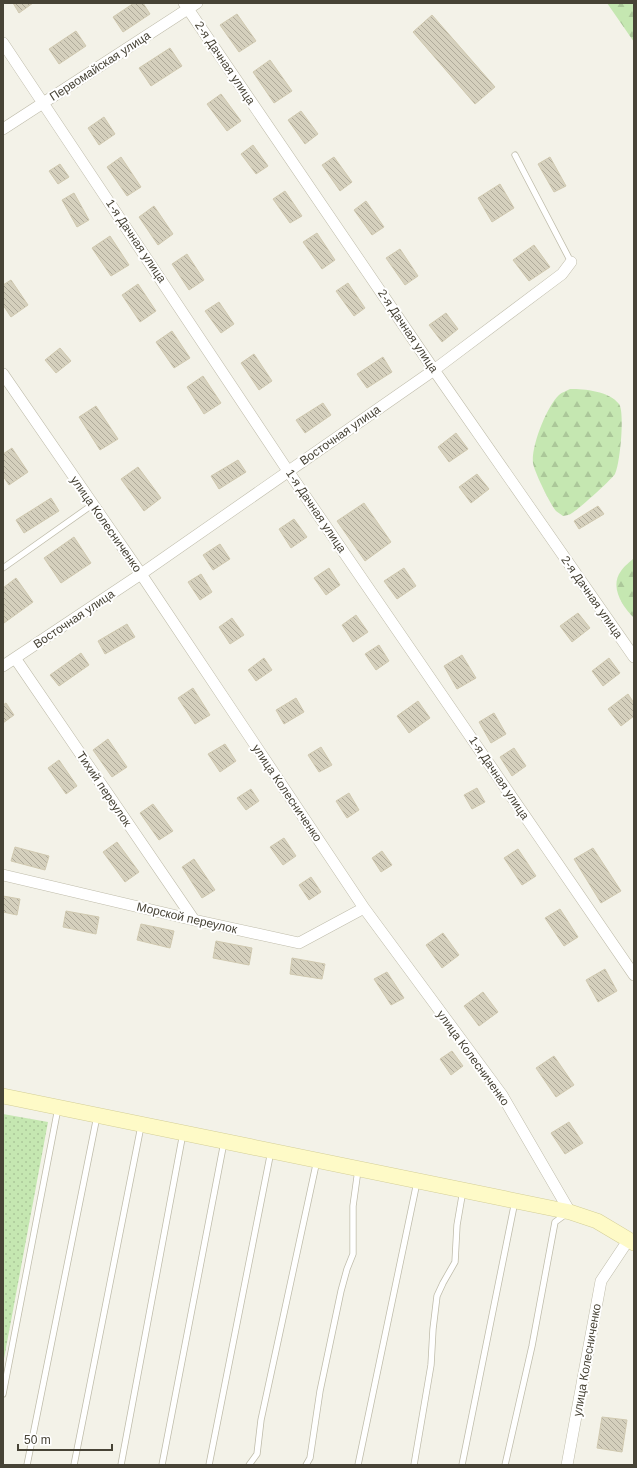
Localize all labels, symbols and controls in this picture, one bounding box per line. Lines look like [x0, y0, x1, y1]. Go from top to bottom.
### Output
street label: 2-я Дачная улица [192, 19, 258, 108]
street label: Первомайская улица [47, 28, 153, 104]
street label: 1-я Дачная улица [103, 197, 169, 286]
street label: 2-я Дачная улица [375, 287, 441, 376]
street label: Восточная улица [297, 402, 383, 468]
street label: 1-я Дачная улица [283, 467, 349, 556]
street label: улица Колесниченко [67, 473, 145, 575]
street label: 2-я Дачная улица [558, 553, 626, 641]
street label: Восточная улица [31, 587, 117, 651]
street label: 1-я Дачная улица [466, 734, 532, 823]
street label: улица Колесниченко [249, 742, 325, 845]
street label: Тихий переулок [74, 749, 135, 830]
street label: Морской переулок [135, 900, 239, 937]
street label: улица Колесниченко [434, 1008, 512, 1109]
street label: улица Колесниченко [570, 1302, 604, 1418]
scale bar [18, 1426, 112, 1452]
text: 50 m [24, 1433, 51, 1447]

